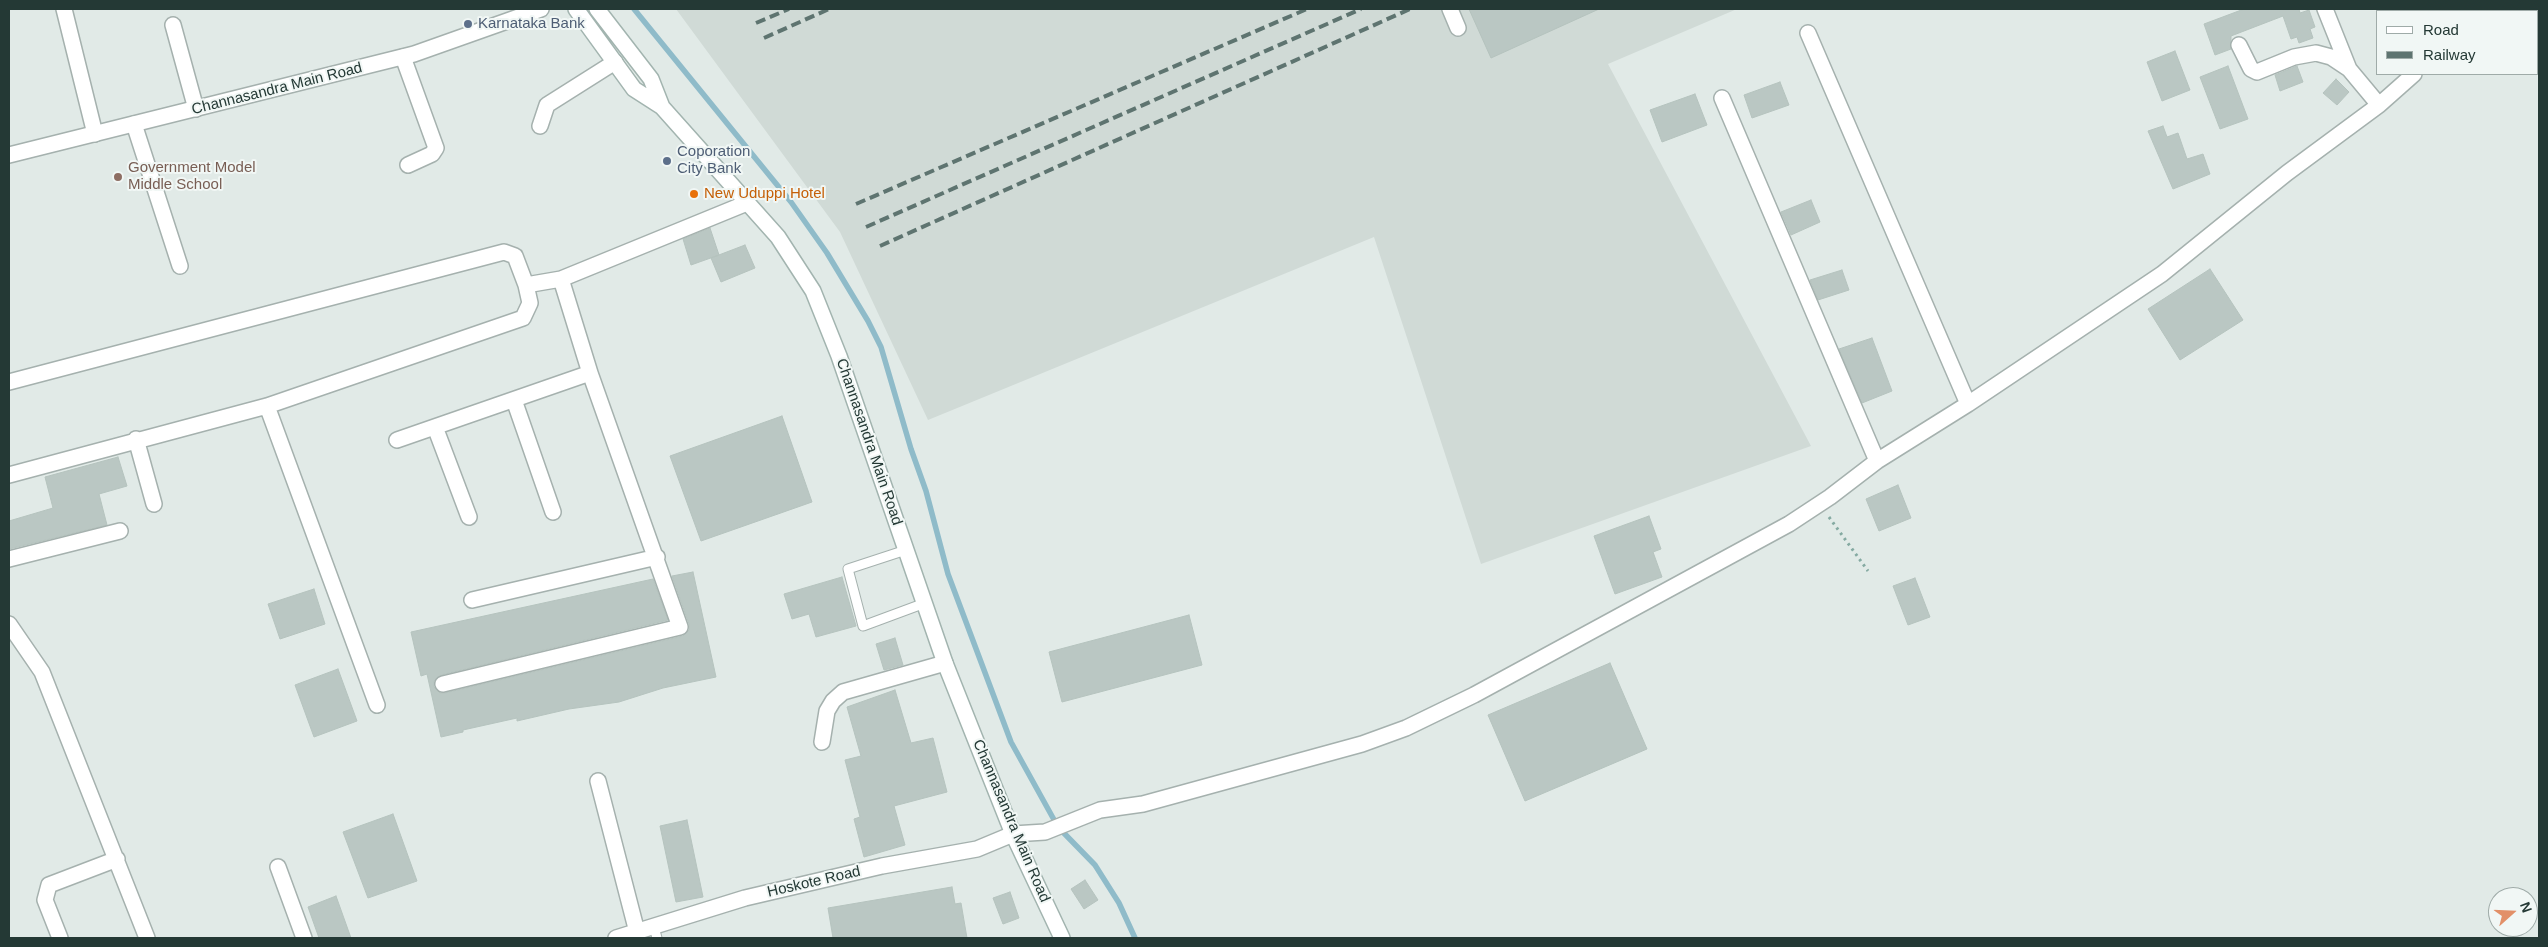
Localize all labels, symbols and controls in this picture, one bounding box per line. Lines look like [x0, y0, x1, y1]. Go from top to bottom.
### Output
legend [2376, 10, 2538, 75]
place label: Karnataka Bank [478, 15, 585, 33]
marker: Karnataka Bank [462, 18, 474, 30]
text: Road [2423, 21, 2459, 38]
text: Railway [2423, 46, 2476, 63]
street label: Channasandra Main Road [190, 59, 364, 119]
place label: Coporation City Bank [677, 143, 750, 178]
marker: Coporation City Bank [661, 155, 673, 167]
place label: Government Model Middle School [128, 159, 256, 194]
marker: Government Model Middle School [112, 171, 124, 183]
place label: New Uduppi Hotel [704, 185, 825, 203]
marker: New Uduppi Hotel [688, 188, 700, 200]
street label: Channasandra Main Road [832, 356, 906, 528]
street label: Channasandra Main Road [969, 737, 1053, 905]
street label: Hoskote Road [766, 863, 862, 901]
north arrow [2488, 887, 2538, 937]
text: N [2517, 900, 2535, 915]

